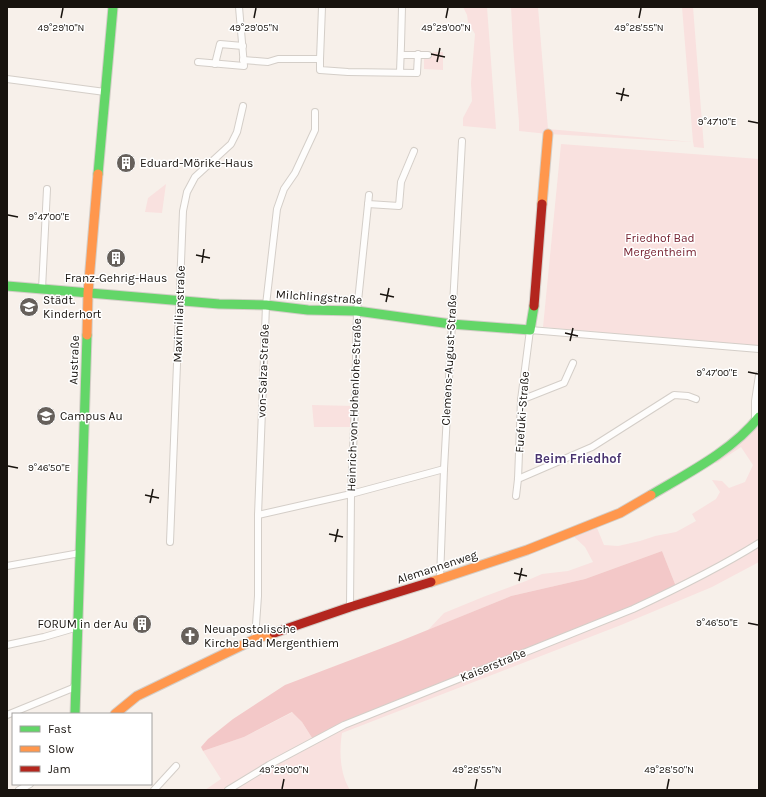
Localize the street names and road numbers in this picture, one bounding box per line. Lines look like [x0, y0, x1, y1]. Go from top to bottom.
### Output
street label: Maximilianstraße [170, 265, 188, 363]
street label: Milchlingstraße [275, 287, 363, 307]
street label: Clemens-August-Straße [439, 294, 459, 426]
street label: Heinrich-von-Hohenlohe-Straße [344, 318, 364, 492]
street label: von-Salza-Straße [254, 324, 272, 418]
street label: Austraße [66, 335, 82, 385]
street label: Fuefuki-Straße [512, 371, 532, 453]
street label: Alemannenweg [395, 547, 479, 587]
street label: Kaiserstraße [458, 645, 528, 685]

